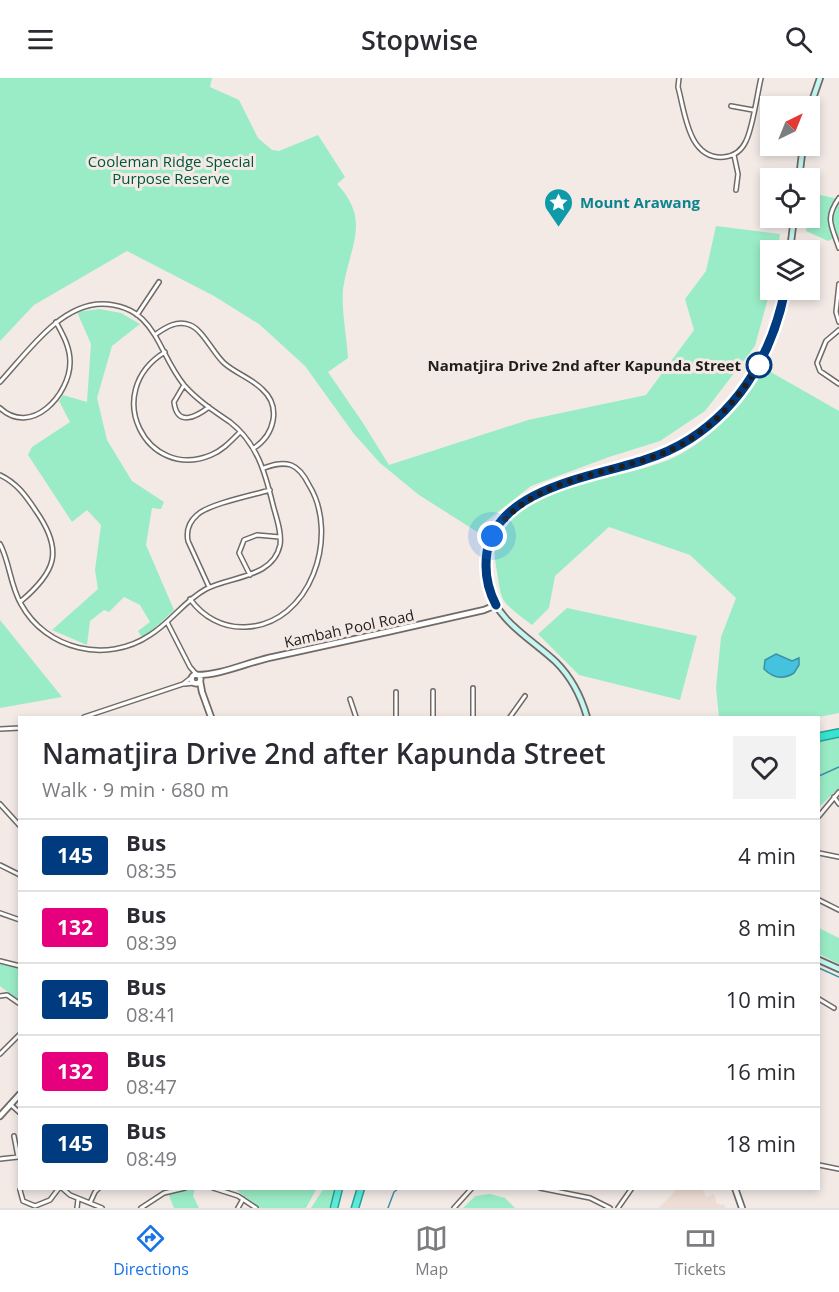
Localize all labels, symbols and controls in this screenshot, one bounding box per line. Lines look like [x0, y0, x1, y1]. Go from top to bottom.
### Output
text: Stopwise [361, 21, 478, 58]
icon: menu [24, 23, 57, 56]
icon: search [782, 23, 815, 56]
north arrow [760, 96, 820, 156]
map controls [760, 96, 820, 300]
park label: Cooleman Ridge Special Purpose Reserve [88, 151, 254, 188]
button: locate [760, 168, 820, 228]
place icon: Mount Arawang [543, 186, 575, 228]
place label: Mount Arawang [580, 192, 701, 212]
button: layers [760, 240, 820, 300]
marker: Namatjira Drive 2nd after Kapunda Street [746, 352, 772, 378]
place label: Namatjira Drive 2nd after Kapunda Street [427, 355, 741, 375]
your location [477, 521, 507, 551]
street label: Kambah Pool Road [282, 604, 416, 652]
text: Namatjira Drive 2nd after Kapunda Street [42, 734, 606, 772]
button: heart [733, 736, 796, 799]
text: Walk · 9 min · 680 m [42, 776, 229, 803]
text: Bus [126, 827, 166, 857]
text: 4 min [738, 840, 796, 870]
text: 145 [57, 841, 93, 869]
text: 08:35 [126, 857, 177, 884]
text: Bus [126, 899, 166, 929]
text: 8 min [738, 912, 796, 942]
text: 132 [57, 913, 93, 941]
text: 08:39 [126, 929, 177, 956]
text: Bus [126, 971, 166, 1001]
text: 10 min [726, 984, 796, 1014]
text: 145 [57, 985, 93, 1013]
text: 08:41 [126, 1001, 177, 1028]
text: Bus [126, 1043, 166, 1073]
text: 16 min [726, 1056, 796, 1086]
text: 132 [57, 1057, 93, 1085]
text: 08:47 [126, 1073, 177, 1100]
text: Bus [126, 1115, 166, 1145]
text: 18 min [726, 1128, 796, 1158]
text: 145 [57, 1129, 93, 1157]
text: 08:49 [126, 1145, 177, 1172]
tab: Directions [113, 1222, 189, 1280]
tab: Map [415, 1222, 448, 1280]
tab: Tickets [675, 1222, 726, 1280]

